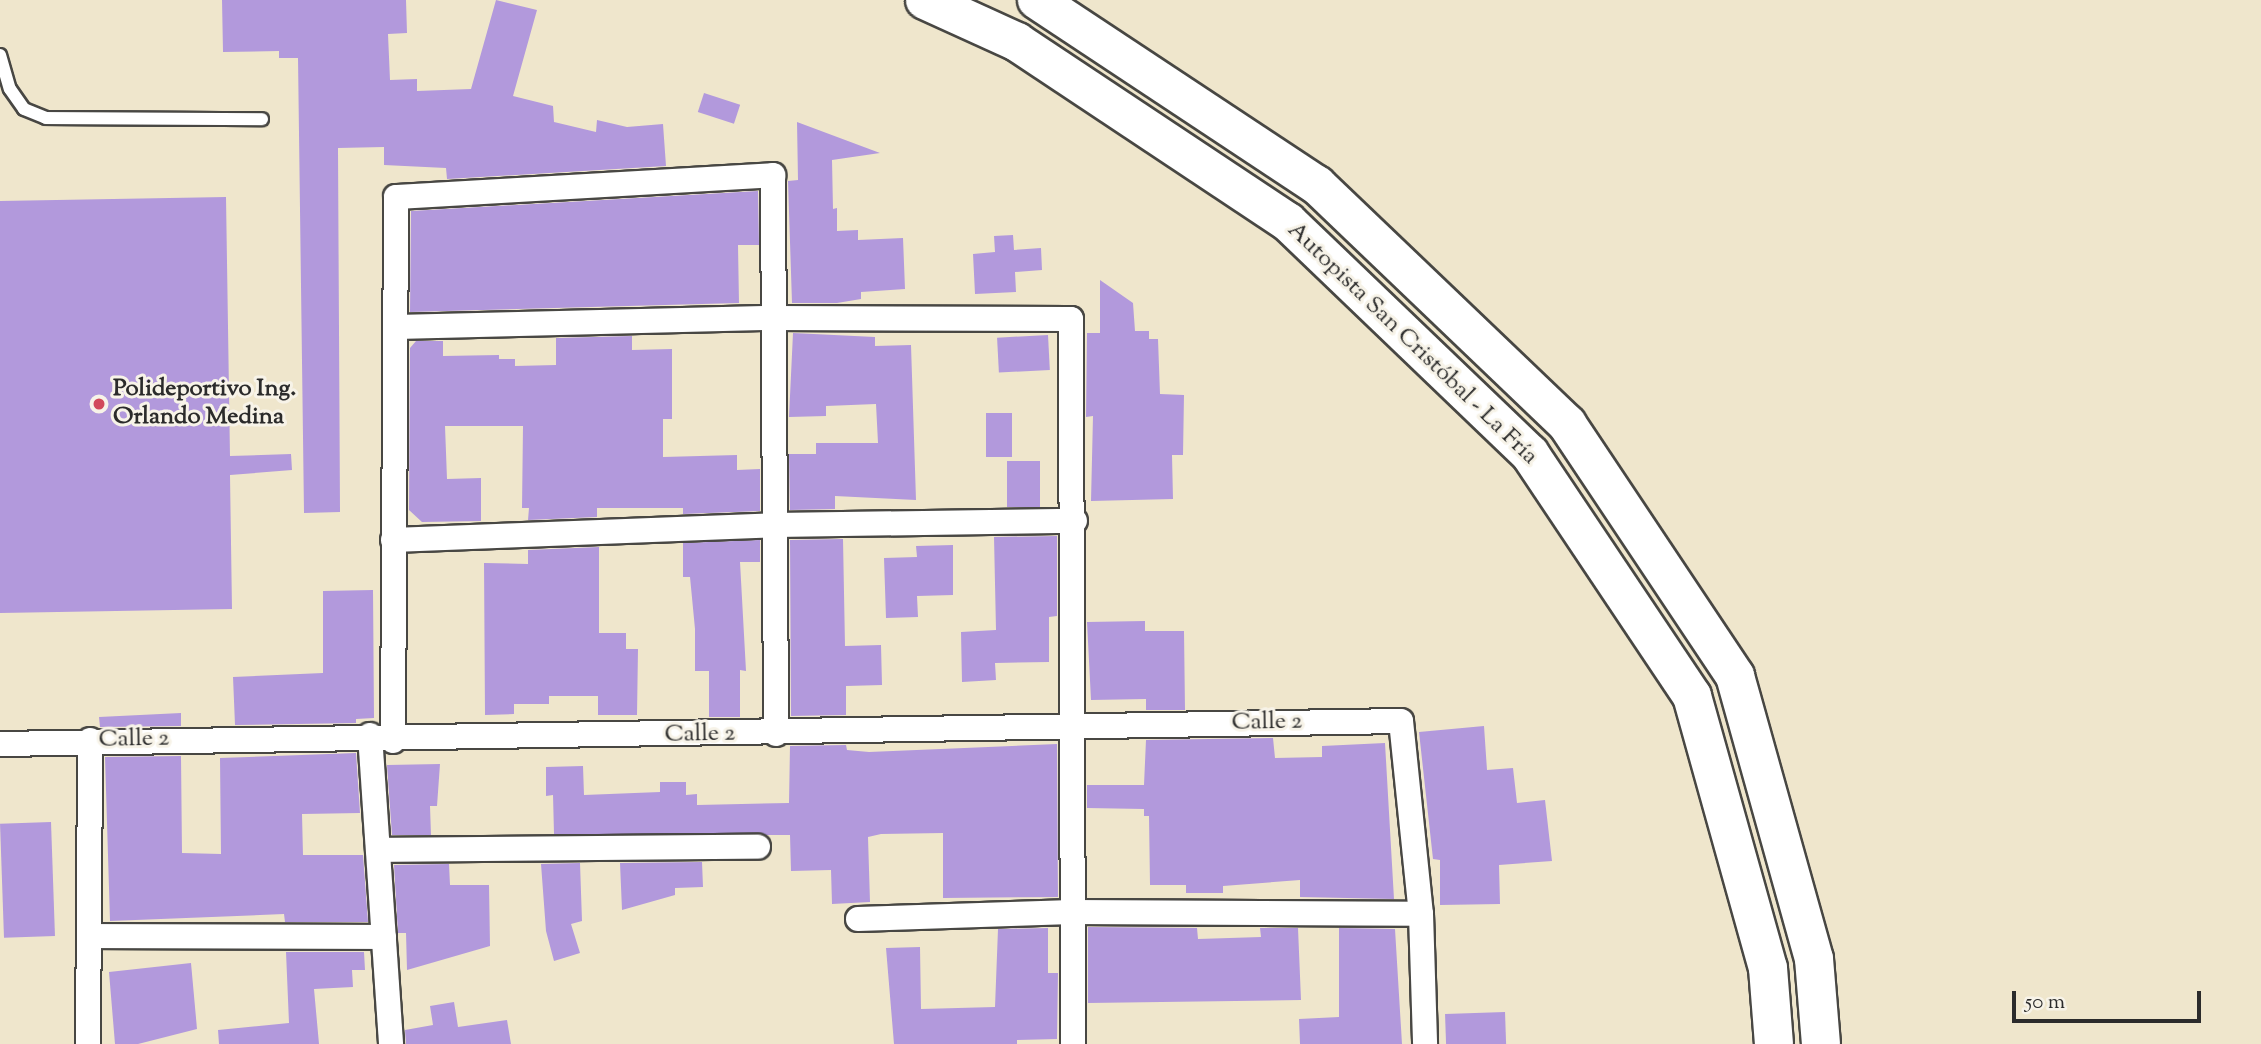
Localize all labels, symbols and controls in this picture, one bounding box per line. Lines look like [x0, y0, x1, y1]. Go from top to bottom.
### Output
street label: Autopista San Cristóbal - La Fría [1281, 216, 1543, 472]
place label: Polideportivo Ing. Orlando Medina [113, 376, 296, 432]
marker: Polideportivo Ing. Orlando Medina [91, 396, 107, 412]
street label: Calle 2 [1231, 708, 1303, 738]
street label: Calle 2 [664, 720, 736, 750]
street label: Calle 2 [98, 725, 170, 755]
scale bar [2016, 978, 2205, 1022]
text: 50 m [2025, 988, 2065, 1018]

